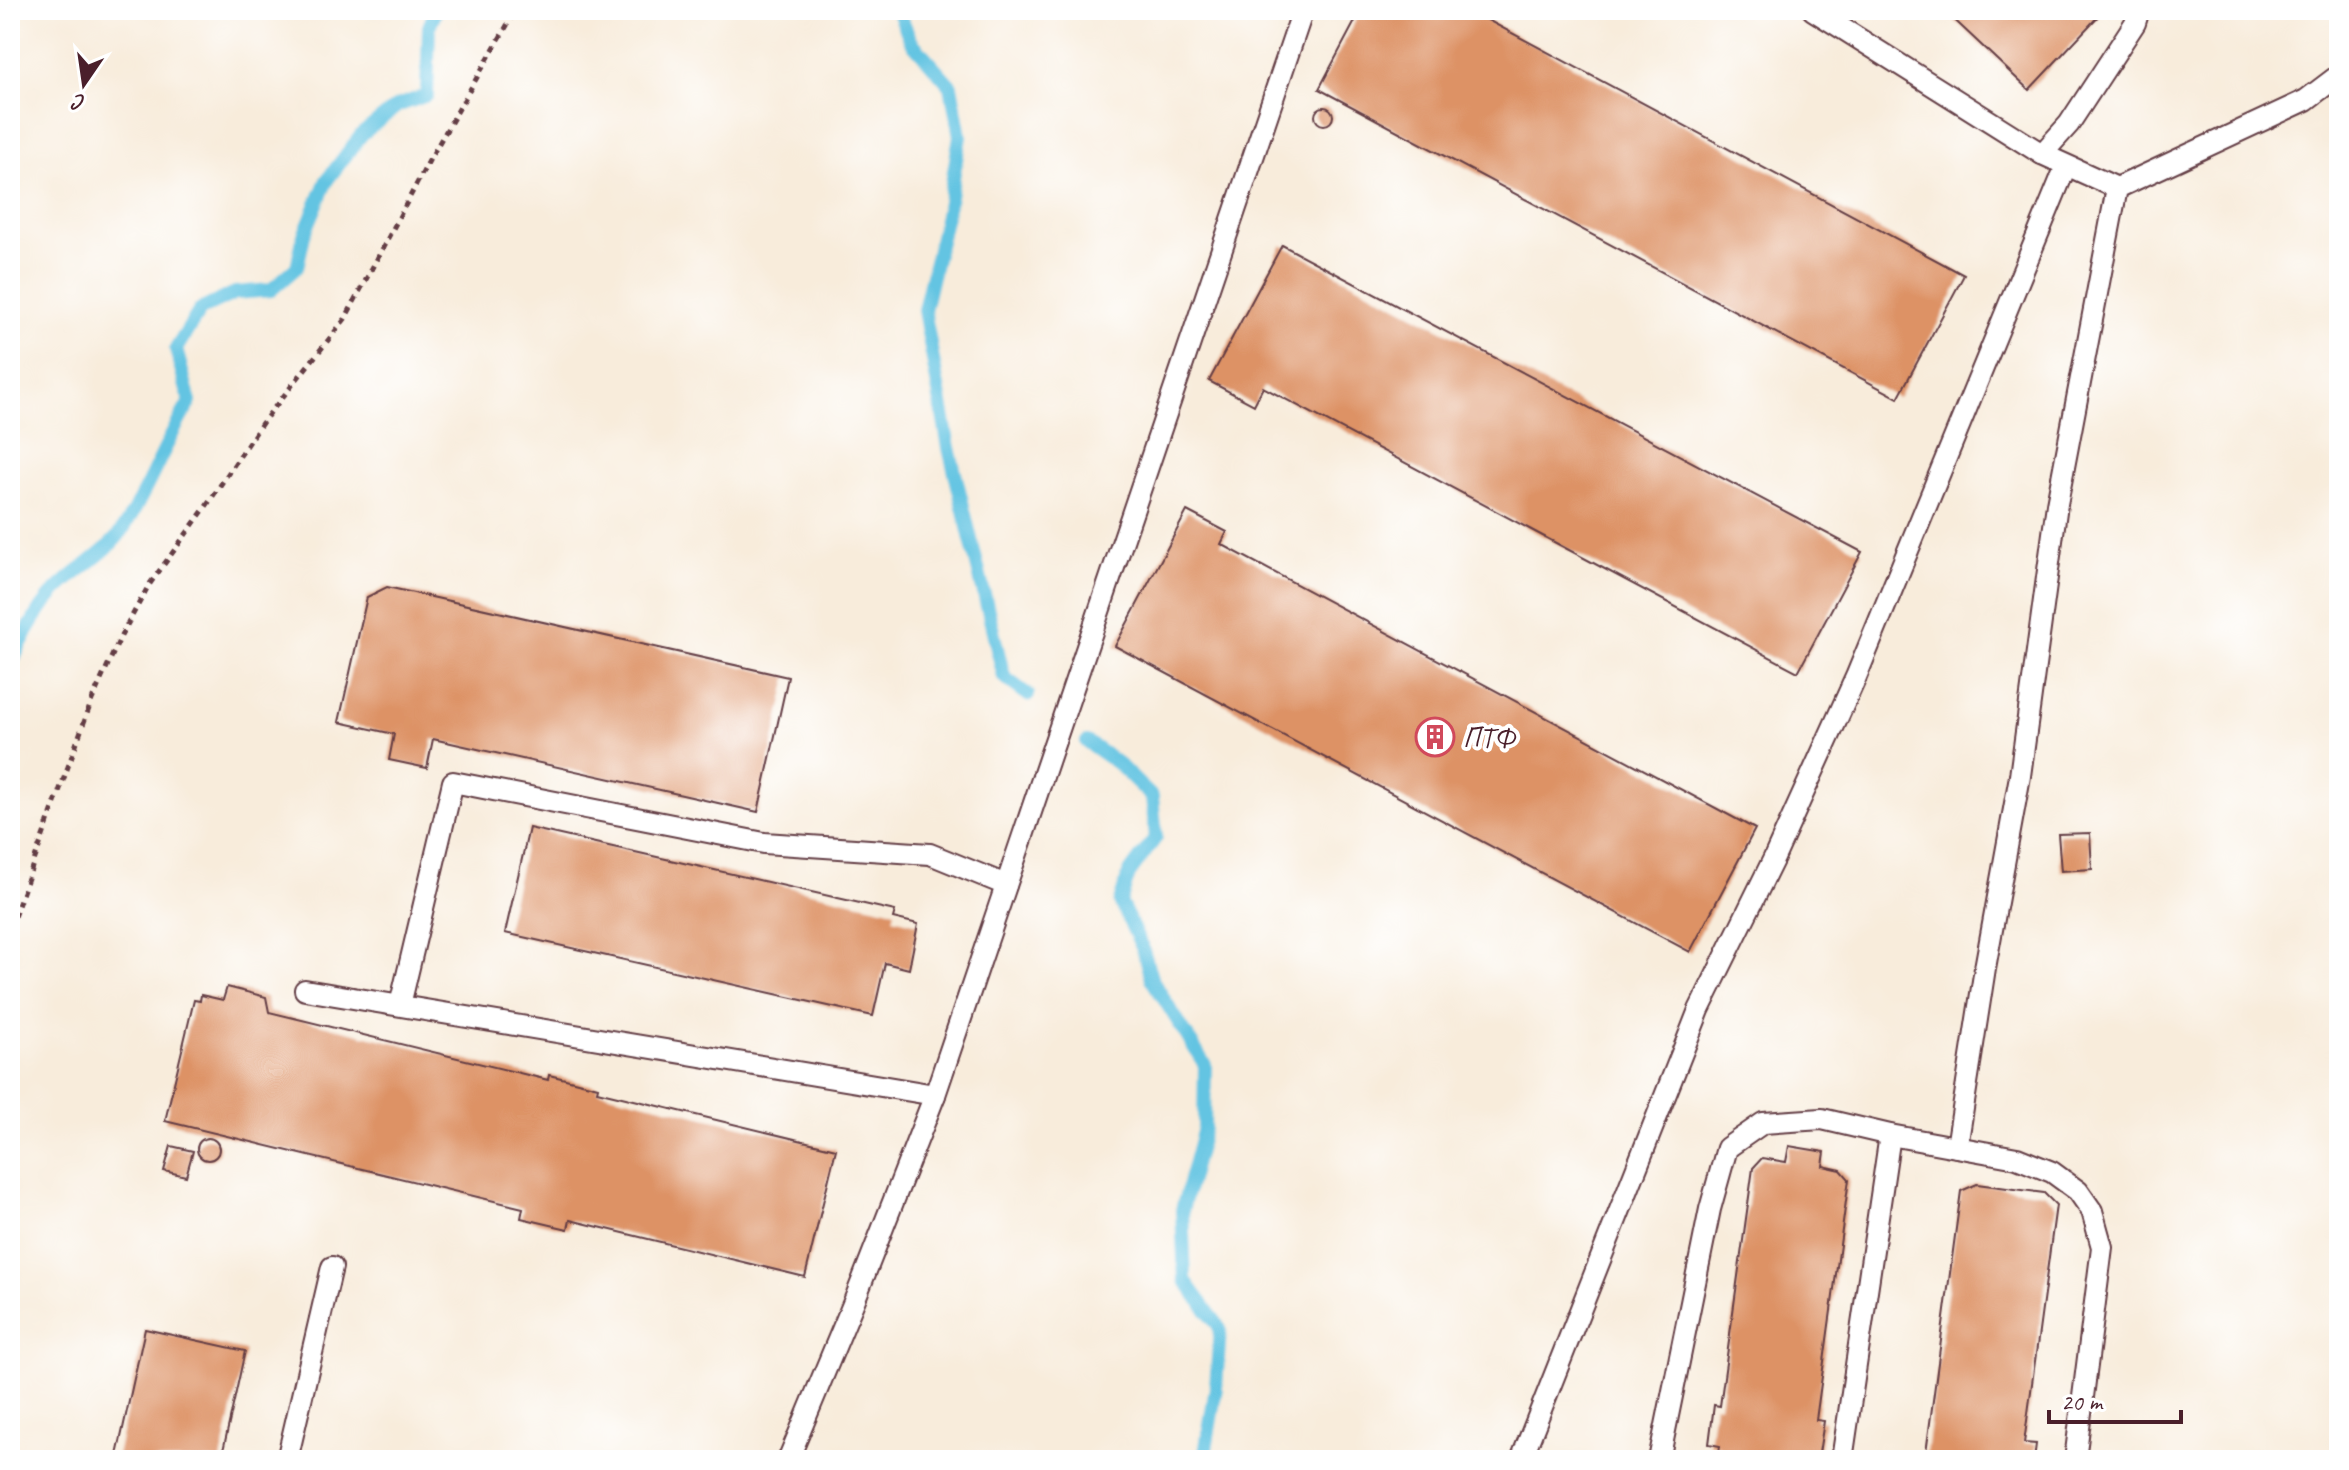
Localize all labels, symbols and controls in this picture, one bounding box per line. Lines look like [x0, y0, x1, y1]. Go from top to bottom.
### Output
north arrow [44, 44, 124, 124]
text: С [68, 87, 88, 117]
building icon: ПТФ [1414, 716, 1456, 758]
place label: ПТФ [1463, 720, 1517, 755]
scale bar [2049, 1374, 2181, 1424]
text: 20 m [2061, 1387, 2104, 1417]

